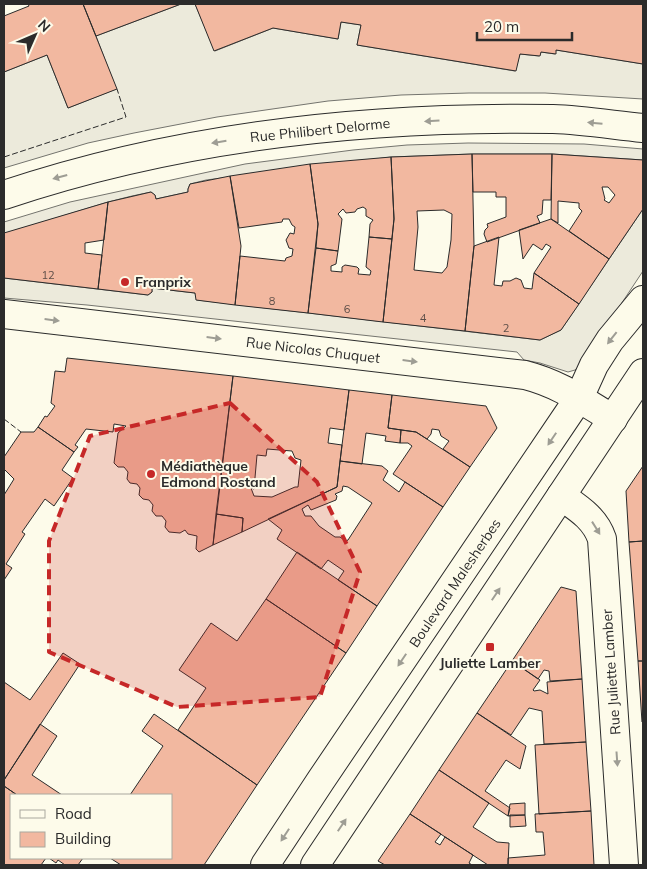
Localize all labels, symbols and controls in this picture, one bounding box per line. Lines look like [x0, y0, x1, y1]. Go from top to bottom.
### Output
north arrow [10, 10, 60, 60]
scale bar [477, 10, 572, 42]
text: N [34, 16, 54, 36]
text: 20 m [484, 17, 519, 36]
street label: Rue Philibert Delorme [249, 114, 391, 146]
one-way arrow [424, 117, 440, 125]
one-way arrow [586, 119, 602, 127]
one-way arrow [210, 138, 226, 146]
one-way arrow [53, 173, 68, 181]
house number: 12 [41, 268, 55, 282]
place label: Franprix [135, 273, 191, 291]
marker: Franprix [119, 276, 131, 288]
house number: 8 [269, 294, 276, 308]
house number: 6 [344, 302, 351, 316]
house number: 4 [420, 311, 427, 325]
one-way arrow [44, 316, 60, 324]
house number: 2 [503, 321, 510, 335]
one-way arrow [607, 331, 618, 344]
street label: Rue Nicolas Chuquet [245, 333, 381, 367]
one-way arrow [206, 334, 222, 342]
one-way arrow [402, 357, 418, 365]
one-way arrow [547, 432, 556, 445]
place label: Médiathèque Edmond Rostand [161, 457, 276, 491]
marker: Médiathèque Edmond Rostand [145, 468, 157, 480]
street label: Boulevard Malesherbes [405, 515, 505, 651]
one-way arrow [592, 522, 601, 535]
one-way arrow [491, 587, 501, 600]
street label: Rue Juliette Lamber [598, 607, 624, 736]
marker: Juliette Lamber [484, 641, 496, 653]
one-way arrow [397, 653, 407, 667]
place label: Juliette Lamber [440, 654, 541, 672]
one-way arrow [613, 751, 621, 767]
legend [10, 794, 172, 859]
text: Road [55, 804, 92, 823]
one-way arrow [337, 818, 347, 831]
text: Building [55, 829, 111, 848]
one-way arrow [280, 829, 289, 842]

